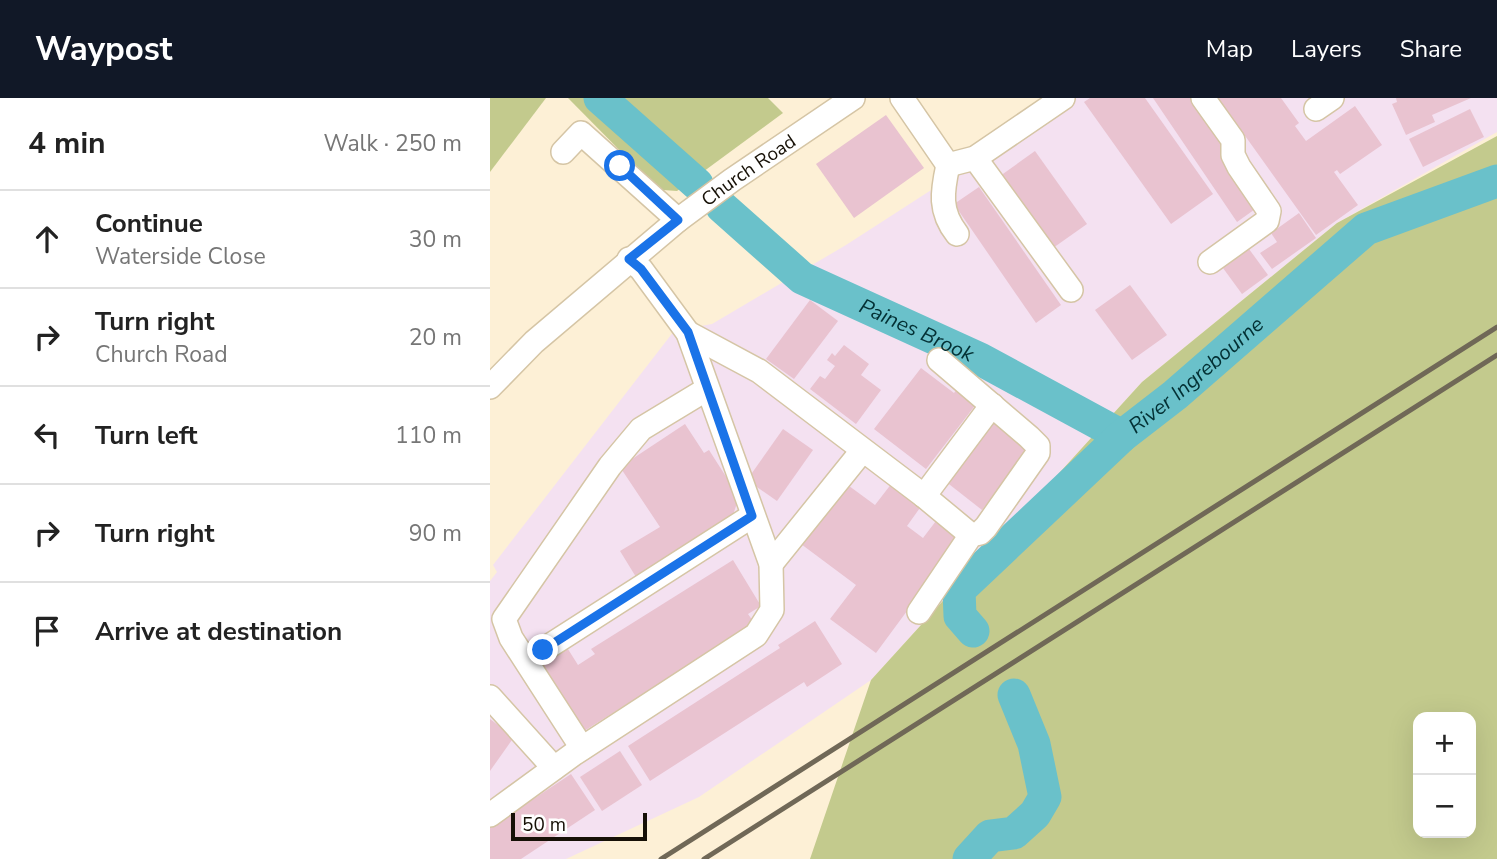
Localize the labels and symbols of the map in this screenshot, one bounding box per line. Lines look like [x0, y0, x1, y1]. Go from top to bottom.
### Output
street label: Church Road [696, 129, 801, 213]
route start [604, 150, 635, 181]
water label: Paines Brook [855, 292, 979, 369]
water label: River Ingrebourne [1123, 310, 1270, 440]
route end [527, 634, 558, 665]
scale bar [511, 810, 648, 842]

